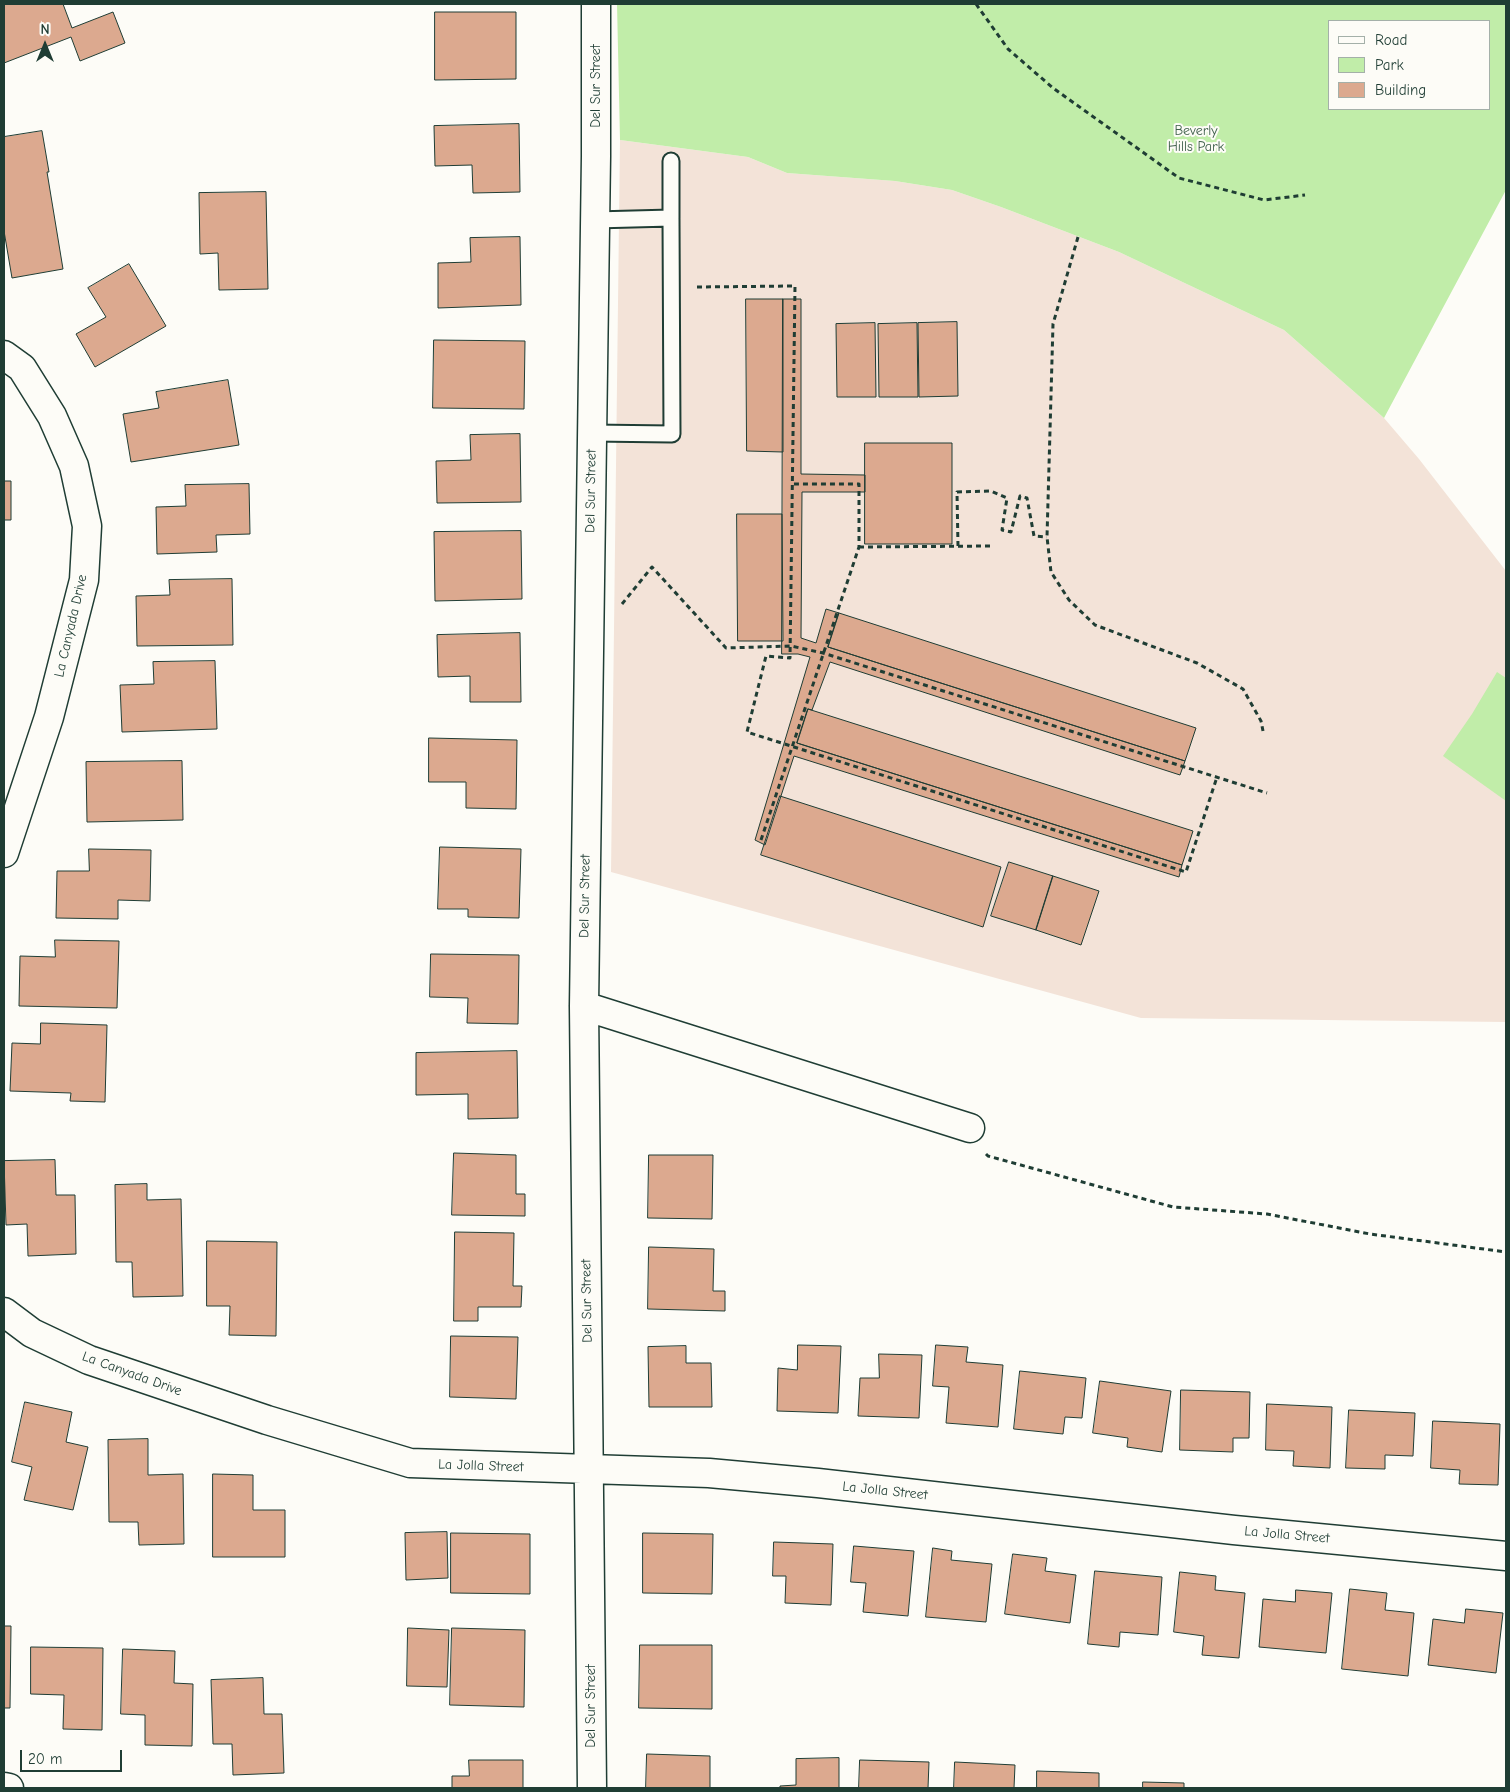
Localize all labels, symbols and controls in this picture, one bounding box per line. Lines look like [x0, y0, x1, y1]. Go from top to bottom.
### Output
north arrow [20, 20, 70, 70]
legend [1328, 20, 1490, 110]
text: N [40, 21, 50, 38]
text: Road [1375, 31, 1407, 49]
street label: Del Sur Street [588, 44, 604, 128]
text: Park [1375, 56, 1404, 74]
text: Building [1375, 81, 1426, 99]
park label: Beverly Hills Park [1168, 123, 1224, 156]
street label: Del Sur Street [582, 449, 600, 533]
street label: La Canyada Drive [51, 573, 91, 679]
street label: Del Sur Street [576, 854, 594, 938]
street label: Del Sur Street [578, 1259, 596, 1343]
street label: La Canyada Drive [80, 1348, 184, 1400]
street label: La Jolla Street [438, 1456, 524, 1476]
street label: La Jolla Street [842, 1478, 928, 1504]
street label: La Jolla Street [1244, 1523, 1330, 1547]
street label: Del Sur Street [583, 1664, 599, 1748]
scale bar [22, 1740, 125, 1772]
text: 20 m [28, 1750, 62, 1768]

